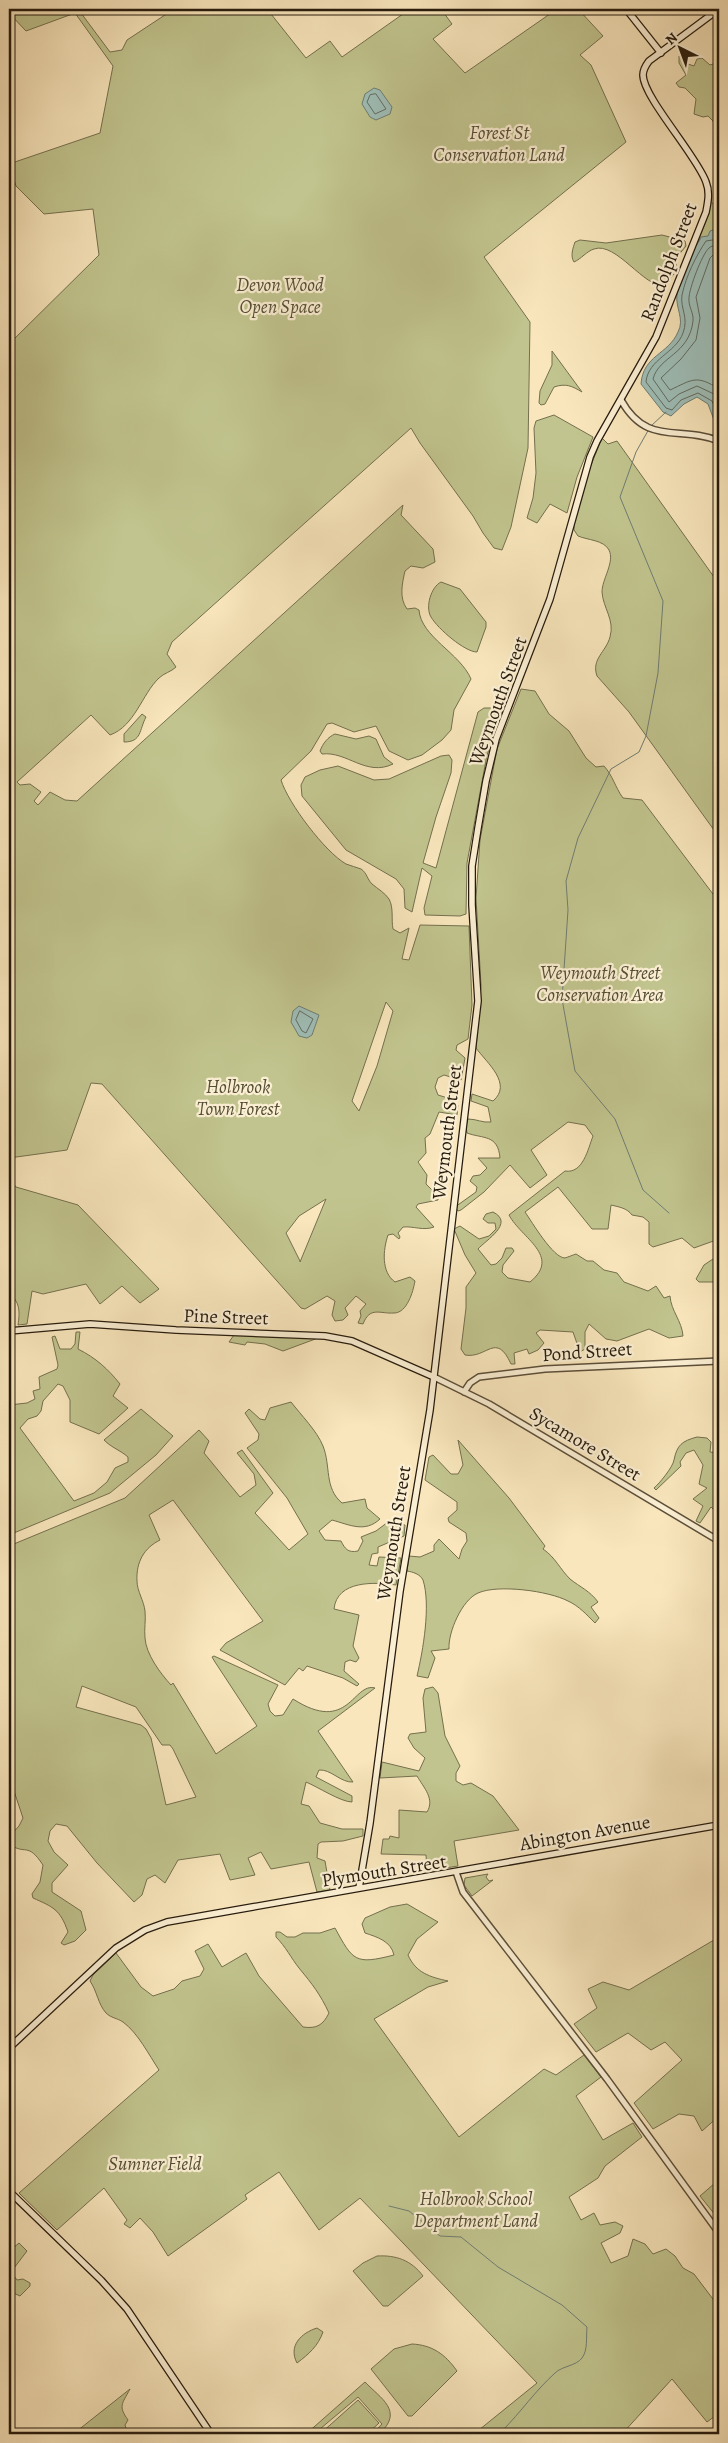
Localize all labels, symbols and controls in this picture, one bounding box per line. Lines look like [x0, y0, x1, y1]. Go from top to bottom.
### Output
north arrow [656, 22, 706, 72]
text: N [661, 28, 682, 49]
park label: Forest St Conservation Land [433, 120, 565, 168]
street label: Randolph Street [634, 199, 704, 325]
park label: Devon Wood Open Space [236, 272, 324, 320]
street label: Weymouth Street [462, 633, 533, 770]
park label: Weymouth Street Conservation Area [536, 960, 664, 1008]
street label: Weymouth Street [426, 1063, 468, 1202]
park label: Holbrook Town Forest [197, 1074, 281, 1122]
street label: Pine Street [183, 1303, 269, 1331]
street label: Pond Street [541, 1336, 633, 1368]
street label: Sycamore Street [524, 1400, 646, 1488]
street label: Weymouth Street [370, 1464, 417, 1603]
street label: Abington Avenue [517, 1809, 652, 1857]
street label: Plymouth Street [320, 1848, 448, 1894]
park label: Sumner Field [108, 2151, 202, 2177]
park label: Holbrook School Department Land [414, 2186, 538, 2234]

